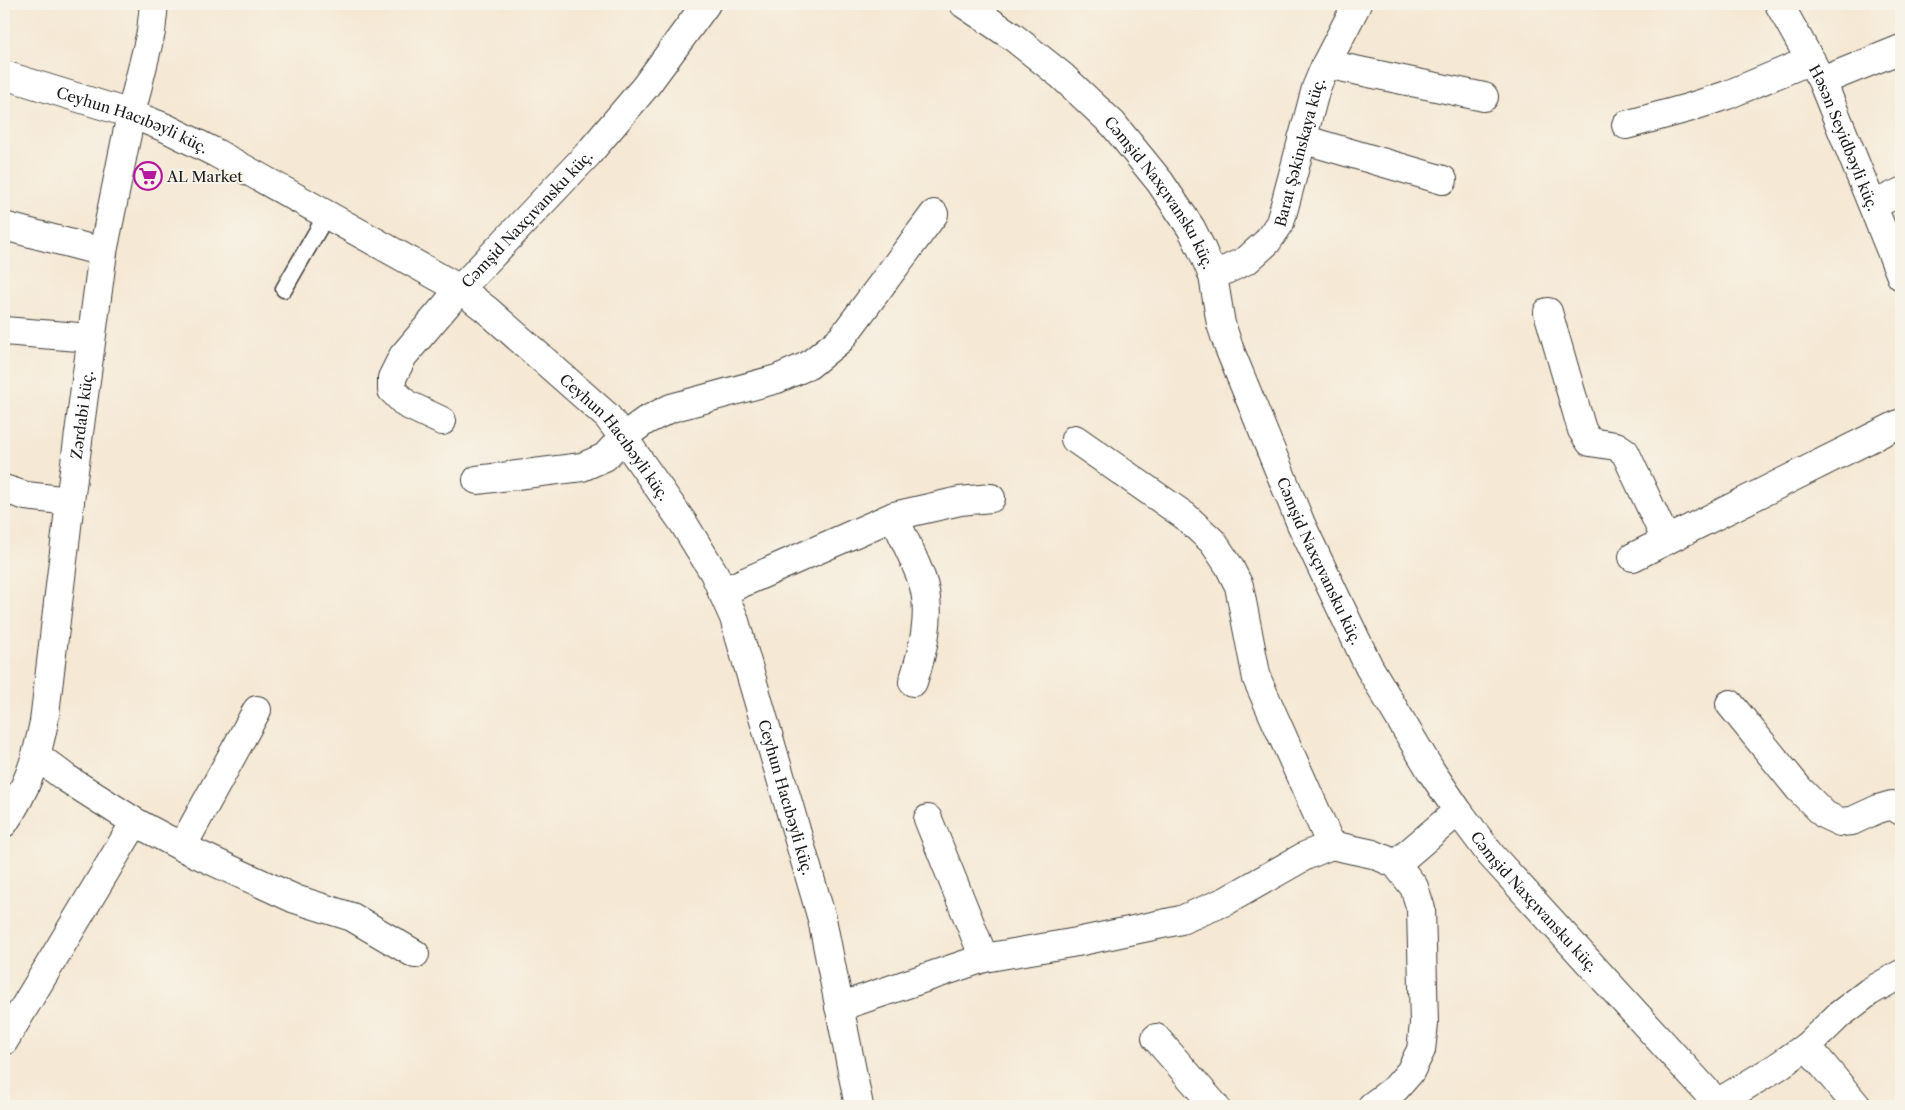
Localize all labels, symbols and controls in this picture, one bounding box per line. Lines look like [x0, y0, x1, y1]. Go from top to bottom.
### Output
street label: Həsən Seyidbəyli küç. [1805, 61, 1883, 214]
street label: Barat Şəkinskaya küç. [1270, 74, 1329, 229]
street label: Ceyhun Hacıbəyli küç. [54, 82, 211, 157]
street label: Cəmşid Naxçıvansku küç. [1101, 112, 1218, 272]
street label: Cəmşid Naxçıvansku küç. [457, 146, 596, 291]
supermarket icon: AL Market [133, 161, 163, 191]
place label: AL Market [166, 167, 243, 186]
street label: Zərdabi küç. [66, 369, 97, 460]
street label: Ceyhun Hacıbəyli küç. [556, 369, 674, 504]
street label: Cəmşid Naxçıvansku küç. [1273, 474, 1366, 648]
street label: Ceyhun Hacıbəyli küç. [755, 717, 818, 877]
street label: Cəmşid Naxçıvansku küç. [1467, 827, 1602, 976]

